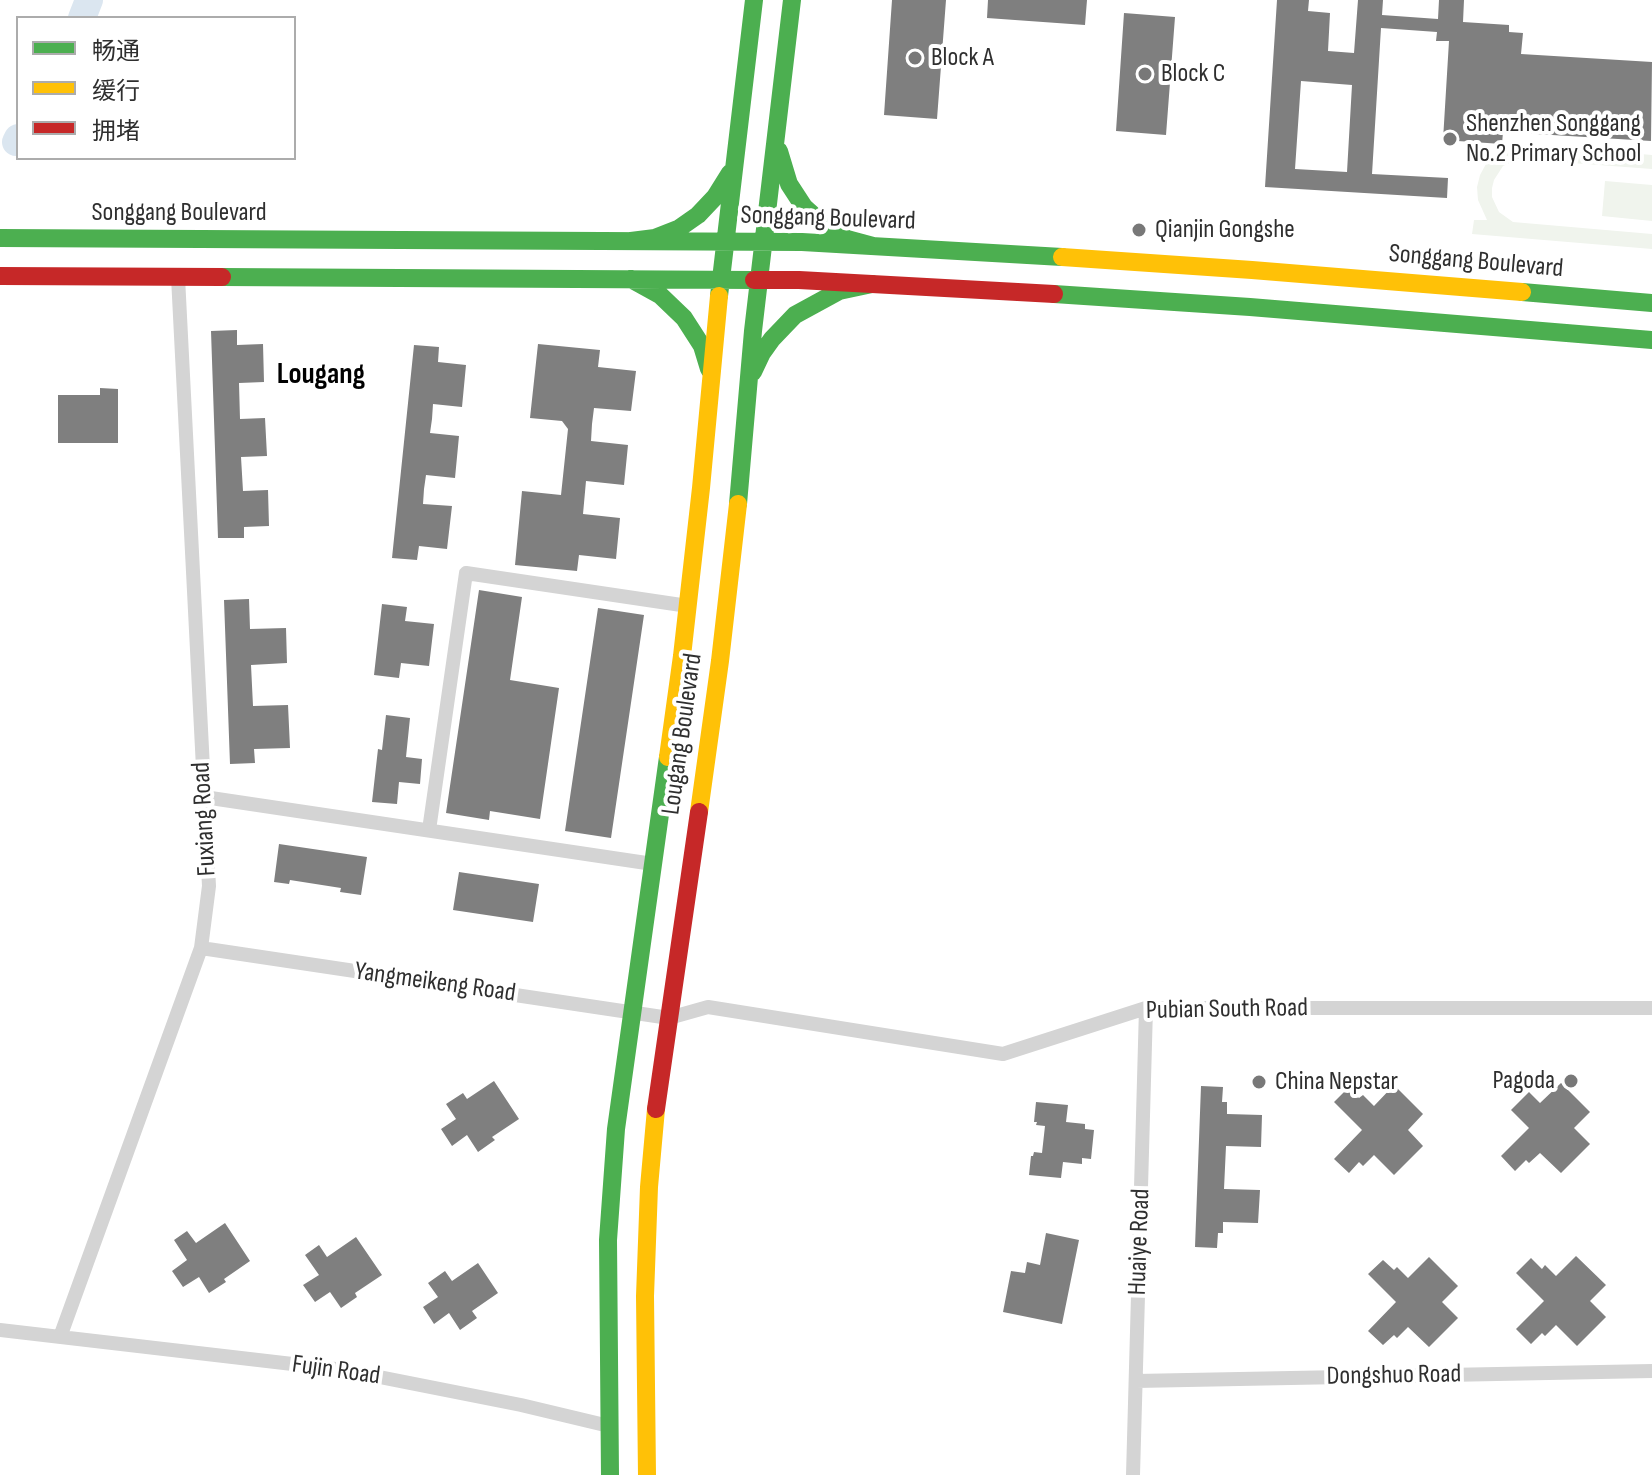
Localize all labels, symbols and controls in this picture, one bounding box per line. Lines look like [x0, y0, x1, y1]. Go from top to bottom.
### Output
legend [16, 16, 296, 160]
text: 畅通 [92, 37, 140, 66]
place label: Block A [931, 42, 994, 74]
marker: Block A [906, 49, 924, 67]
place label: Block C [1161, 58, 1225, 90]
marker: Block C [1136, 65, 1154, 83]
text: 缓行 [92, 77, 140, 106]
place label: Shenzhen Songgang No.2 Primary School [1466, 108, 1641, 170]
text: 拥堵 [92, 117, 140, 146]
marker: Shenzhen Songgang No.2 Primary School [1441, 130, 1459, 148]
street label: Songgang Boulevard [91, 197, 267, 229]
street label: Songgang Boulevard [740, 200, 916, 238]
place label: Qianjin Gongshe [1155, 214, 1295, 246]
marker: Qianjin Gongshe [1130, 221, 1148, 239]
street label: Songgang Boulevard [1387, 239, 1565, 285]
district label: Lougang [277, 357, 365, 393]
street label: Lougang Boulevard [656, 651, 710, 817]
street label: Fuxiang Road [186, 761, 224, 877]
street label: Yangmeikeng Road [353, 956, 517, 1010]
street label: Pubian South Road [1146, 993, 1308, 1027]
place label: Pagoda [1492, 1065, 1555, 1097]
place label: China Nepstar [1275, 1066, 1398, 1098]
marker: Pagoda [1562, 1072, 1580, 1090]
marker: China Nepstar [1250, 1073, 1268, 1091]
street label: Huaiye Road [1123, 1188, 1157, 1296]
street label: Fujin Road [290, 1349, 382, 1393]
street label: Dongshuo Road [1326, 1359, 1462, 1393]

